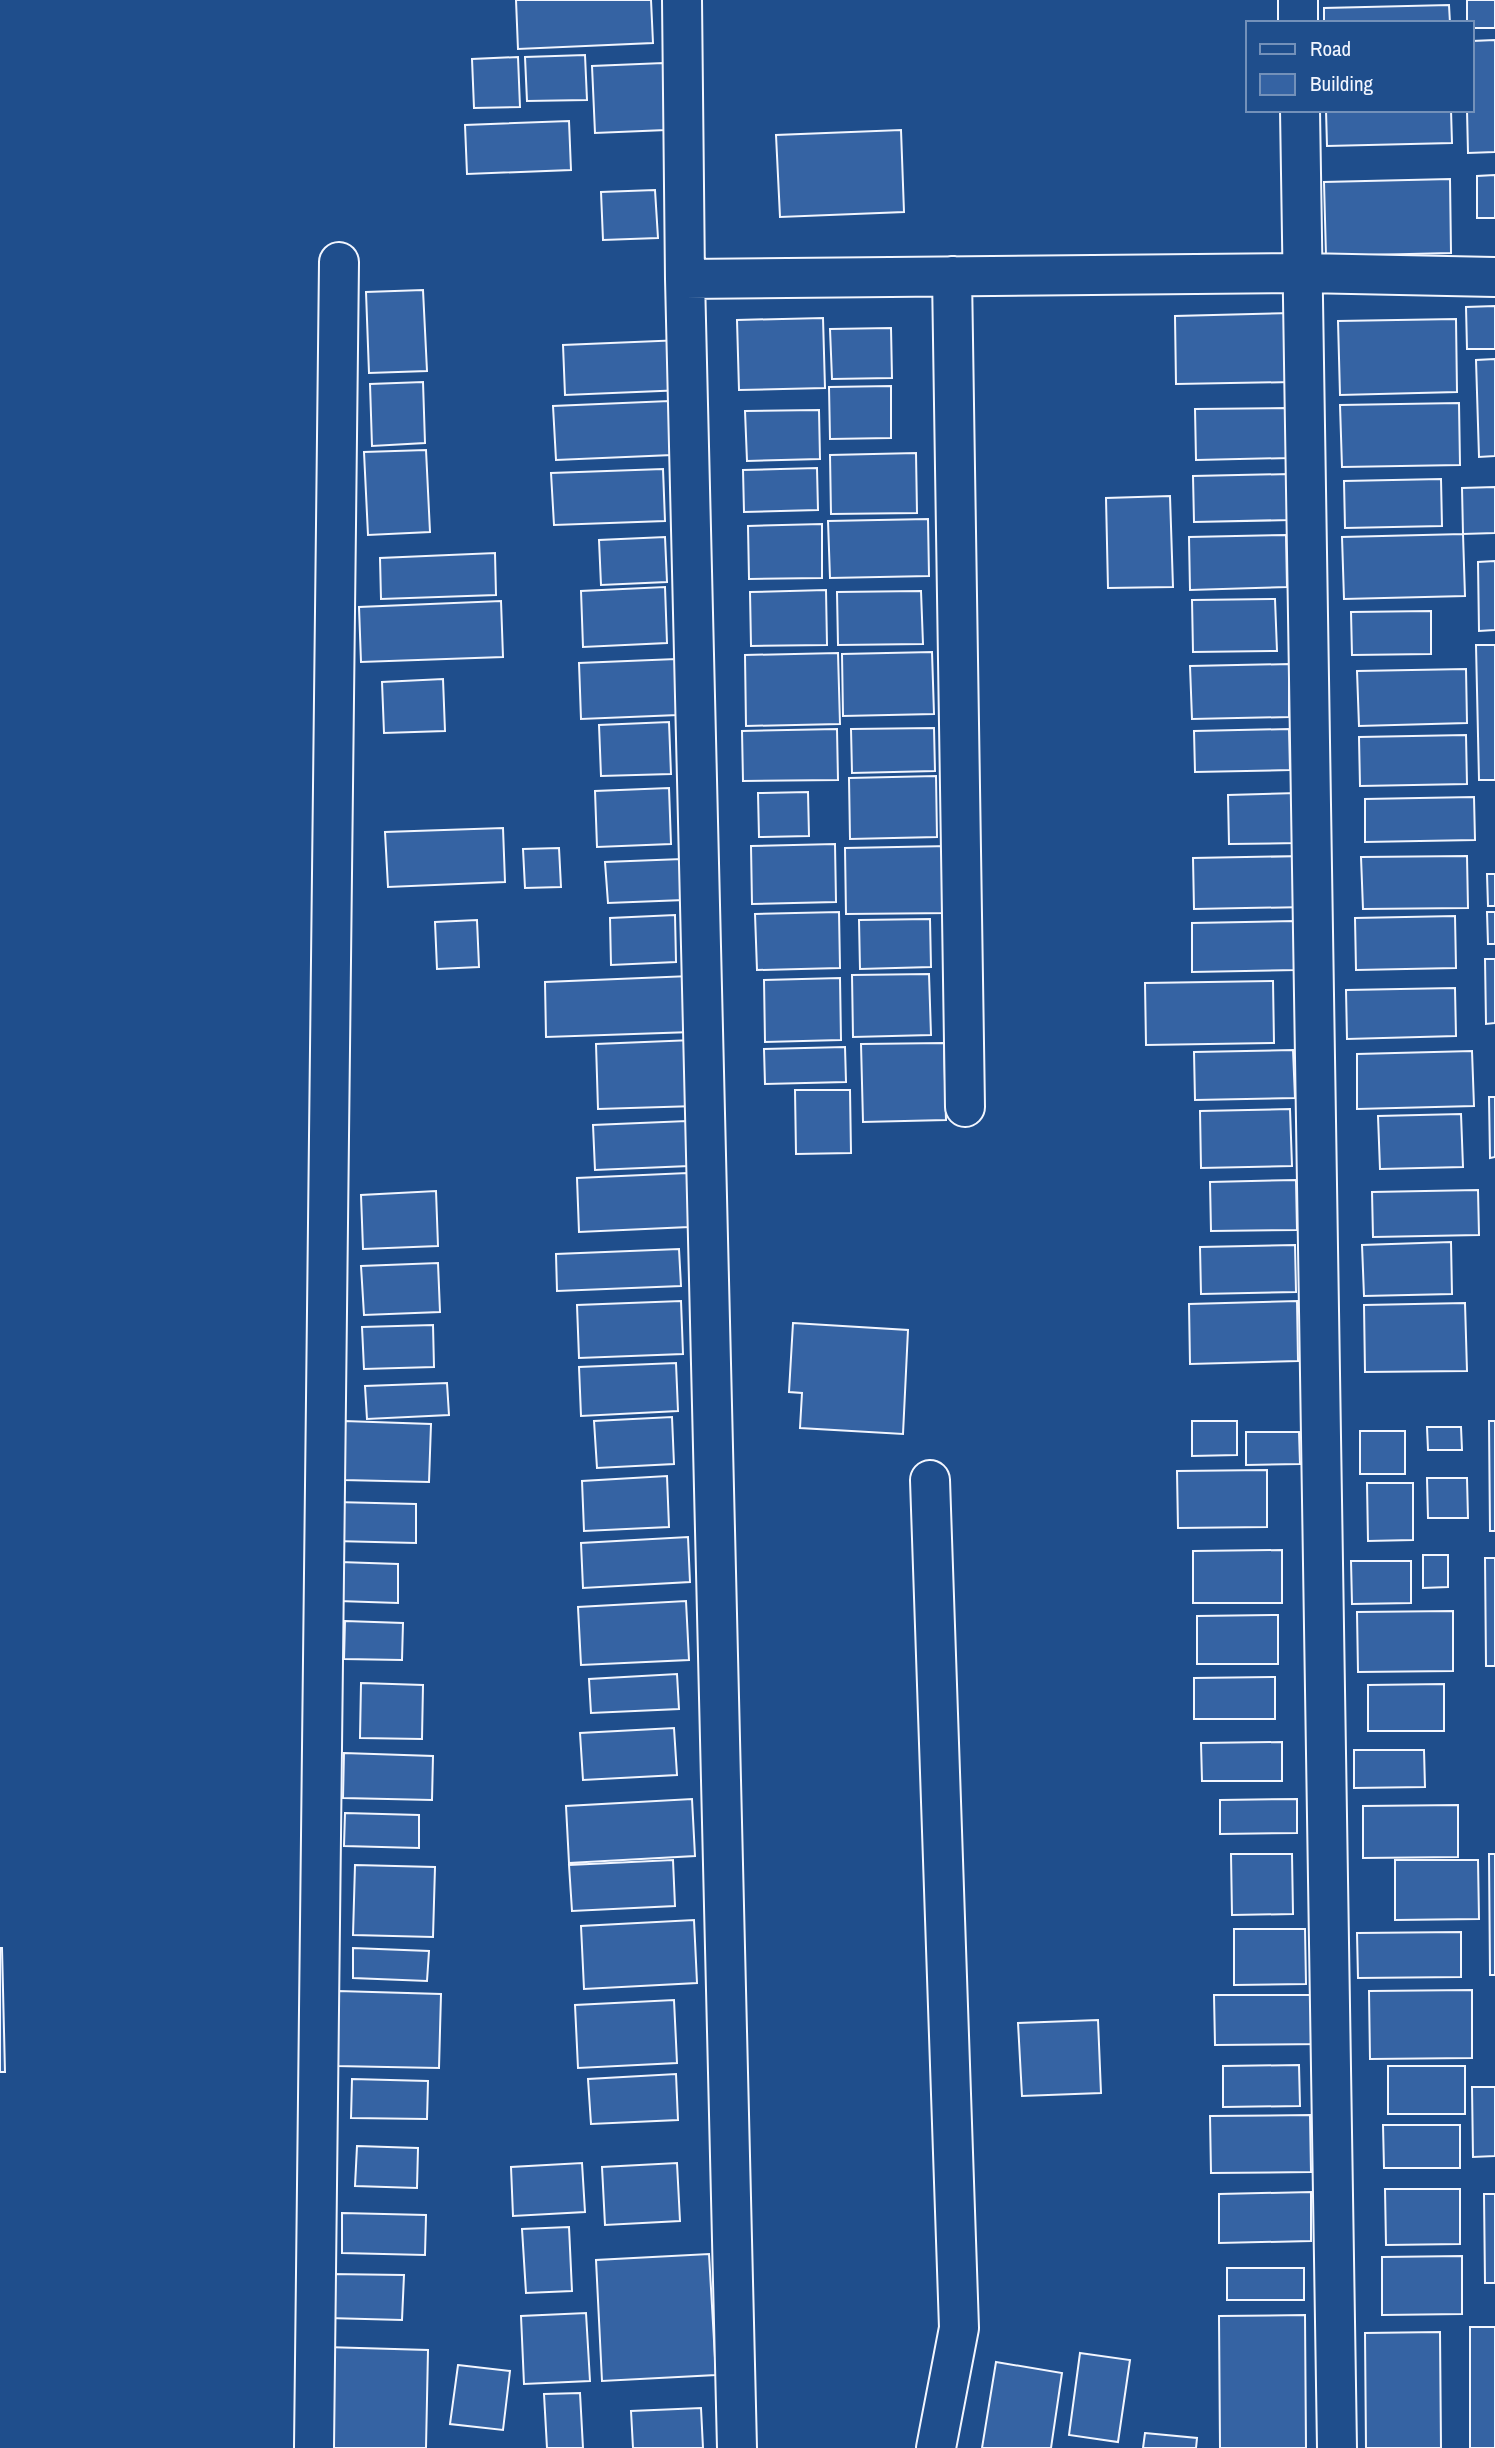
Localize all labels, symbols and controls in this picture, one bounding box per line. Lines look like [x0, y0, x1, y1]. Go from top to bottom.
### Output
legend [1246, 21, 1474, 112]
text: Road [1310, 34, 1351, 63]
text: Building [1310, 69, 1374, 98]

